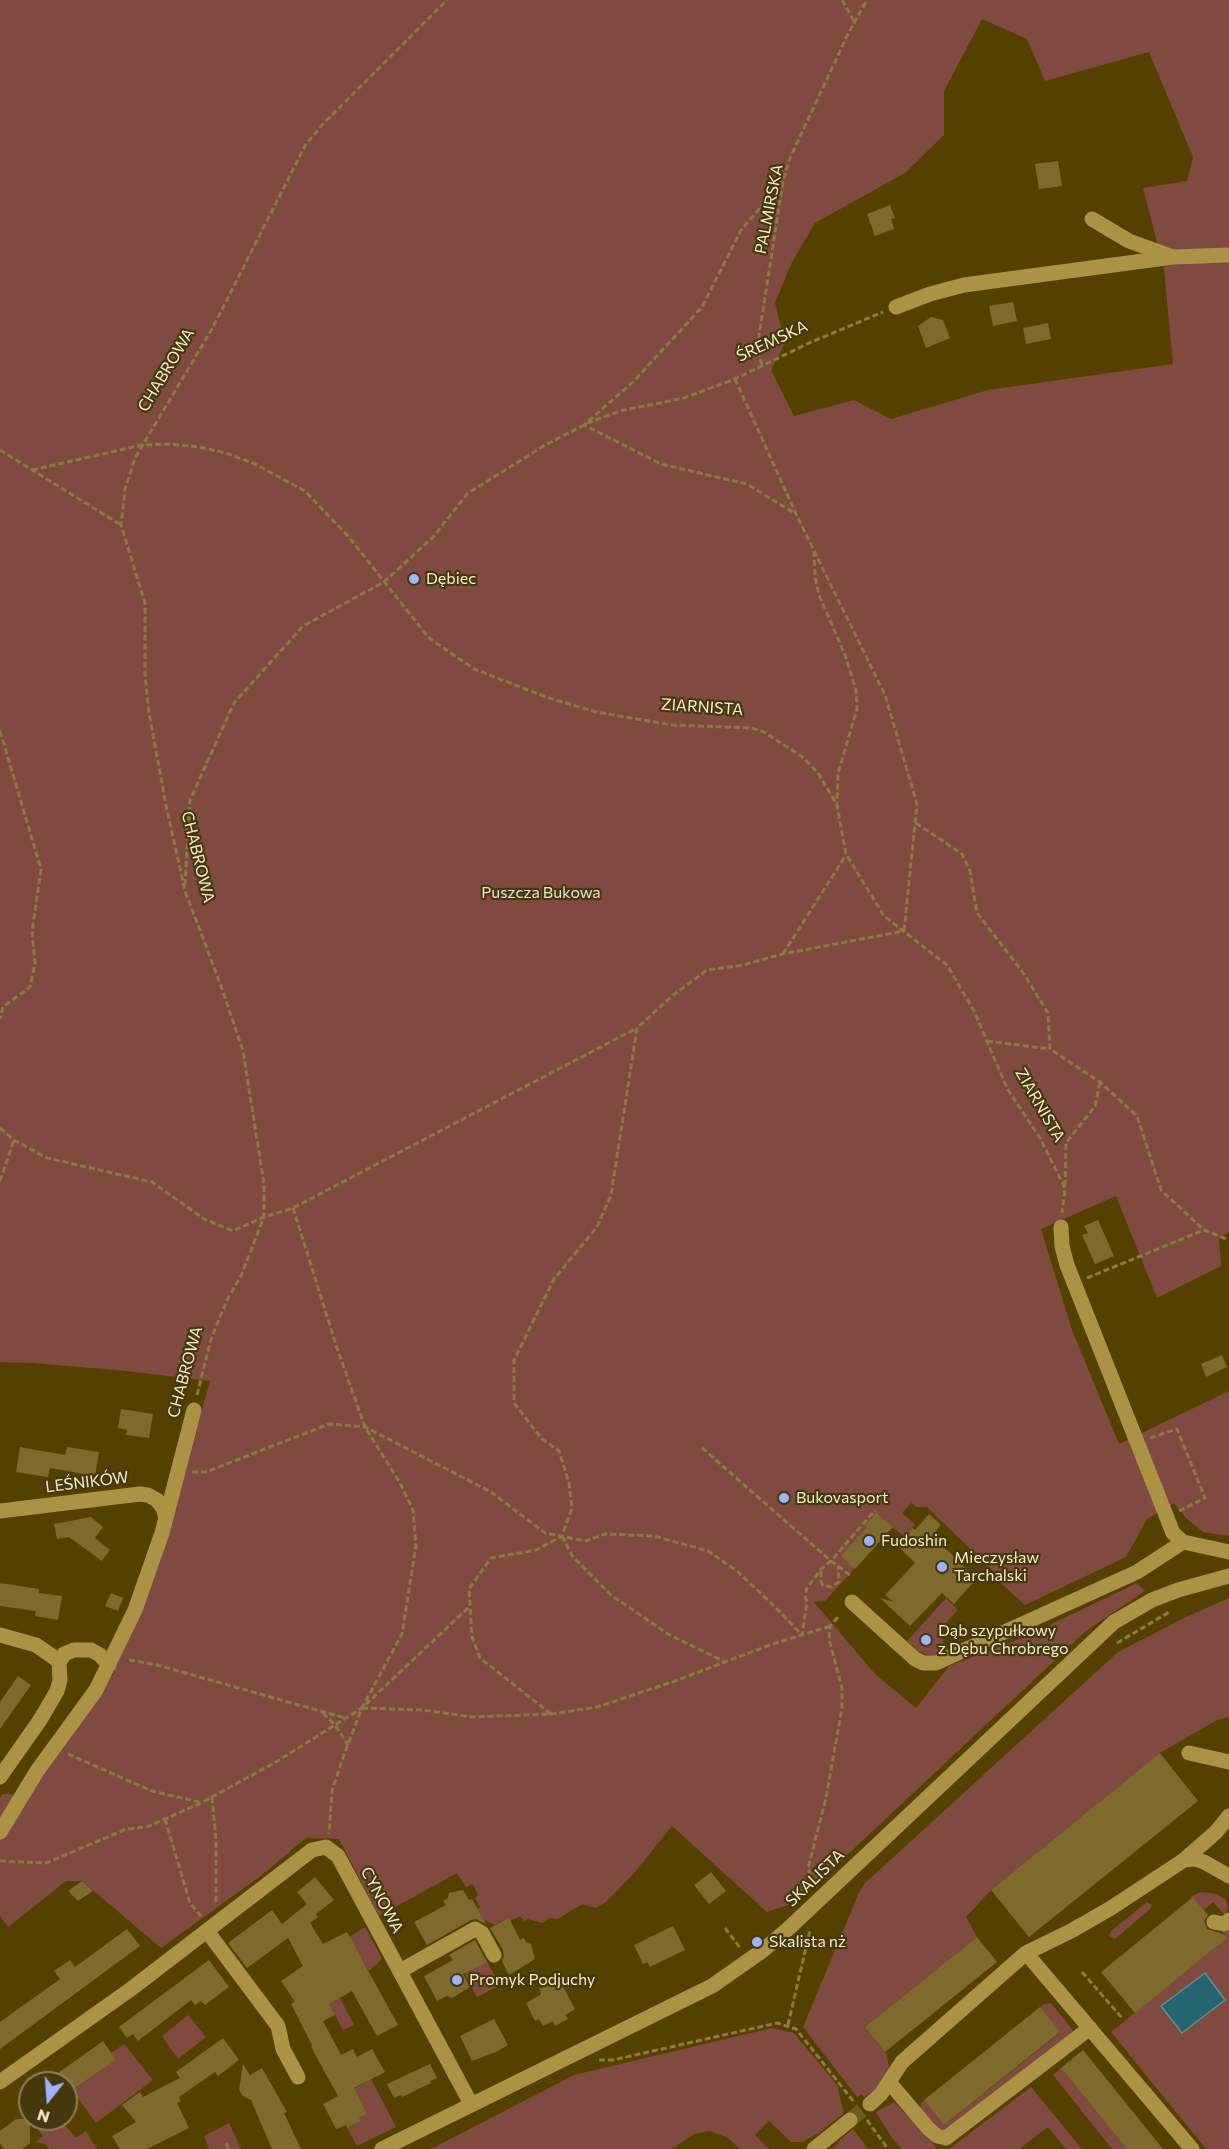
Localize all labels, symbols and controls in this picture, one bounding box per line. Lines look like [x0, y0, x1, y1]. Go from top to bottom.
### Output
street label: PALMIRSKA [751, 162, 787, 256]
street label: ŚREMSKA [733, 316, 811, 366]
street label: CHABROWA [134, 325, 198, 415]
place label: Dębiec [426, 569, 476, 589]
marker: Dębiec [407, 572, 421, 586]
street label: ZIARNISTA [660, 695, 744, 719]
street label: CHABROWA [177, 809, 219, 905]
park label: Puszcza Bukowa [481, 883, 601, 903]
street label: ZIARNISTA [1011, 1064, 1069, 1146]
street label: CHABROWA [164, 1324, 206, 1420]
street label: LEŚNIKÓW [44, 1467, 130, 1497]
place label: Bukovasport [796, 1488, 889, 1508]
marker: Bukovasport [777, 1491, 791, 1505]
place label: Fudoshin [881, 1531, 947, 1551]
marker: Fudoshin [862, 1534, 876, 1548]
place label: Mieczysław Tarchalski [954, 1548, 1039, 1586]
marker: Mieczysław Tarchalski [935, 1560, 949, 1574]
place label: Dąb szypułkowy z Dębu Chrobrego [938, 1621, 1069, 1659]
marker: Dąb szypułkowy z Dębu Chrobrego [919, 1633, 933, 1647]
street label: SKALISTA [782, 1845, 848, 1911]
street label: CYNOWA [357, 1864, 407, 1936]
place label: Skalista nż [769, 1932, 846, 1952]
marker: Skalista nż [750, 1935, 764, 1949]
place label: Promyk Podjuchy [469, 1970, 595, 1990]
marker: Promyk Podjuchy [450, 1973, 464, 1987]
north arrow [18, 2071, 78, 2131]
text: N [35, 2106, 52, 2128]

